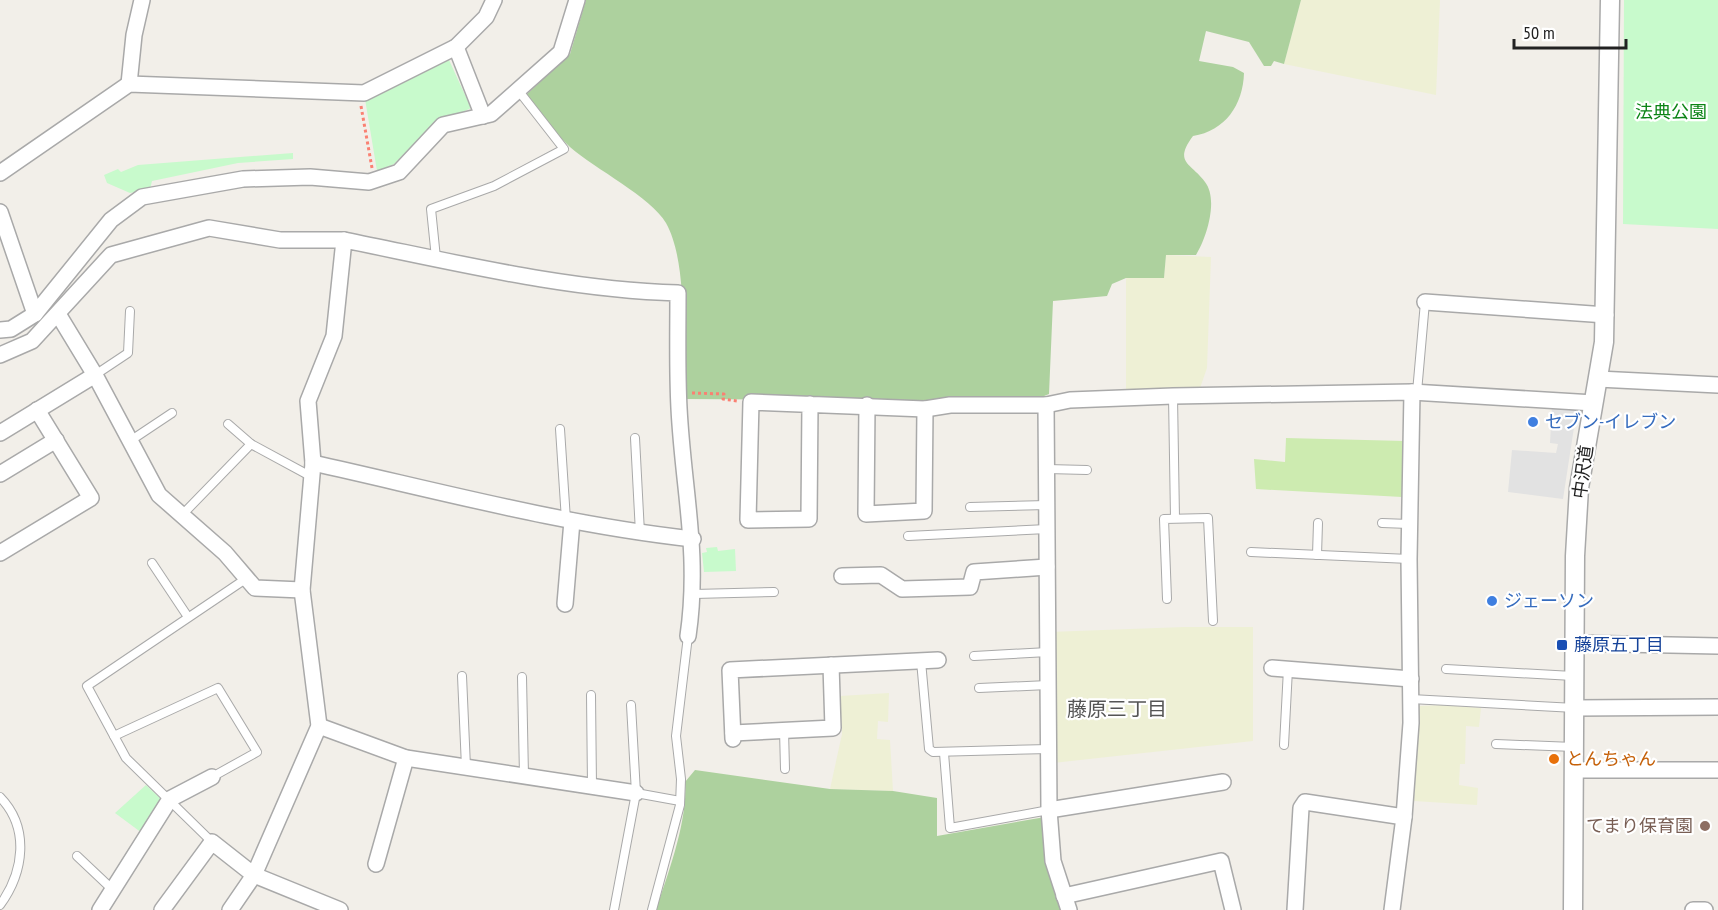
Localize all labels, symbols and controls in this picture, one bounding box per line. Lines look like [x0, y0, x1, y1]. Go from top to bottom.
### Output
scale bar [1514, 12, 1626, 50]
text: 50 m [1523, 21, 1555, 44]
park label: 法典公園 [1635, 100, 1707, 123]
place label: セブン-イレブン [1545, 410, 1676, 433]
marker: セブン-イレブン [1526, 415, 1540, 429]
street label: 中沢道 [1567, 444, 1598, 500]
place label: ジェーソン [1504, 589, 1594, 612]
marker: ジェーソン [1485, 594, 1499, 608]
place label: 藤原五丁目 [1574, 633, 1664, 656]
marker: 藤原五丁目 [1555, 638, 1569, 652]
district label: 藤原三丁目 [1067, 696, 1167, 722]
place label: とんちゃん [1566, 747, 1656, 770]
marker: とんちゃん [1547, 752, 1561, 766]
place label: てまり保育園 [1586, 814, 1693, 837]
marker: てまり保育園 [1698, 819, 1712, 833]

